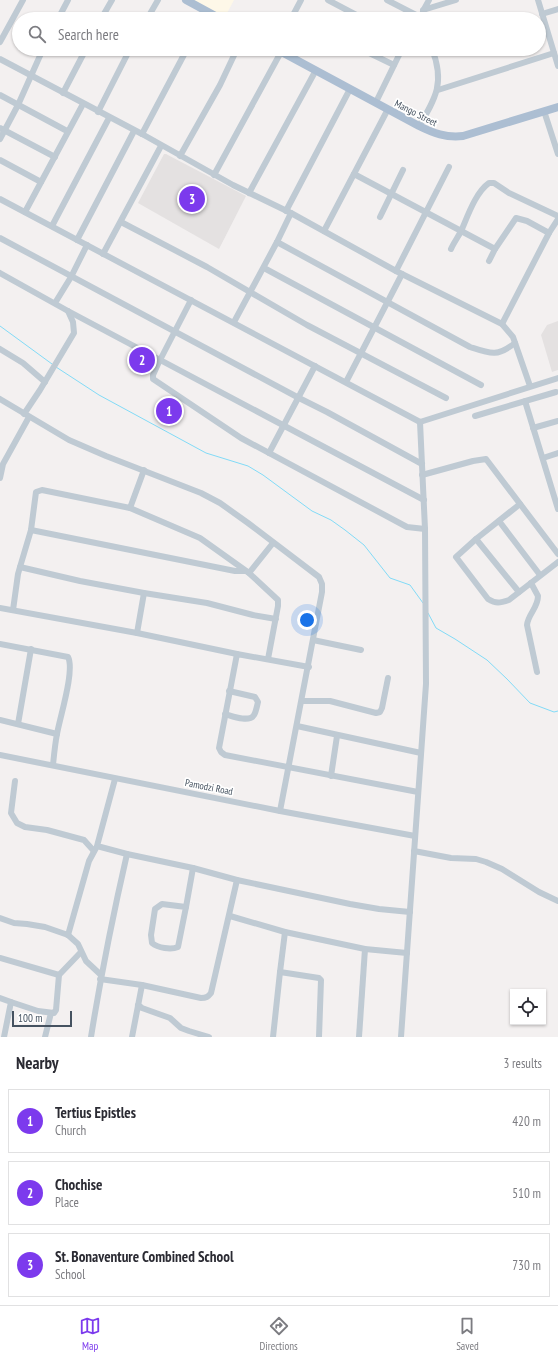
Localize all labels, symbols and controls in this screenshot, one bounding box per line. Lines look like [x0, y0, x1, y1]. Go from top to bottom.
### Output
search box [12, 12, 546, 56]
icon: search [26, 23, 48, 45]
text: Search here [58, 25, 119, 44]
street label: Mango Street [392, 97, 440, 129]
pin: 3 [179, 184, 205, 214]
pin: 2 [129, 345, 155, 375]
pin: 1 [156, 396, 182, 426]
your location [297, 610, 317, 630]
street label: Pamodzi Road [184, 776, 234, 798]
map controls [510, 989, 546, 1025]
button: locate [510, 989, 546, 1025]
scale bar [12, 1009, 72, 1028]
text: 100 m [18, 1011, 42, 1025]
text: Nearby [16, 1052, 59, 1074]
text: 3 results [503, 1055, 542, 1072]
text: Tertius Epistles [55, 1103, 136, 1122]
text: 1 [27, 1113, 33, 1130]
text: 420 m [512, 1113, 541, 1130]
text: Church [55, 1122, 86, 1139]
text: Chochise [55, 1175, 102, 1194]
text: 2 [27, 1185, 33, 1202]
text: 510 m [512, 1185, 541, 1202]
text: Place [55, 1194, 79, 1211]
text: St. Bonaventure Combined School [55, 1247, 234, 1266]
text: 3 [27, 1257, 33, 1274]
text: 730 m [512, 1257, 541, 1274]
text: School [55, 1266, 85, 1283]
tab: Map [79, 1315, 101, 1353]
tab: Directions [260, 1315, 298, 1353]
tab: Saved [456, 1315, 479, 1353]

